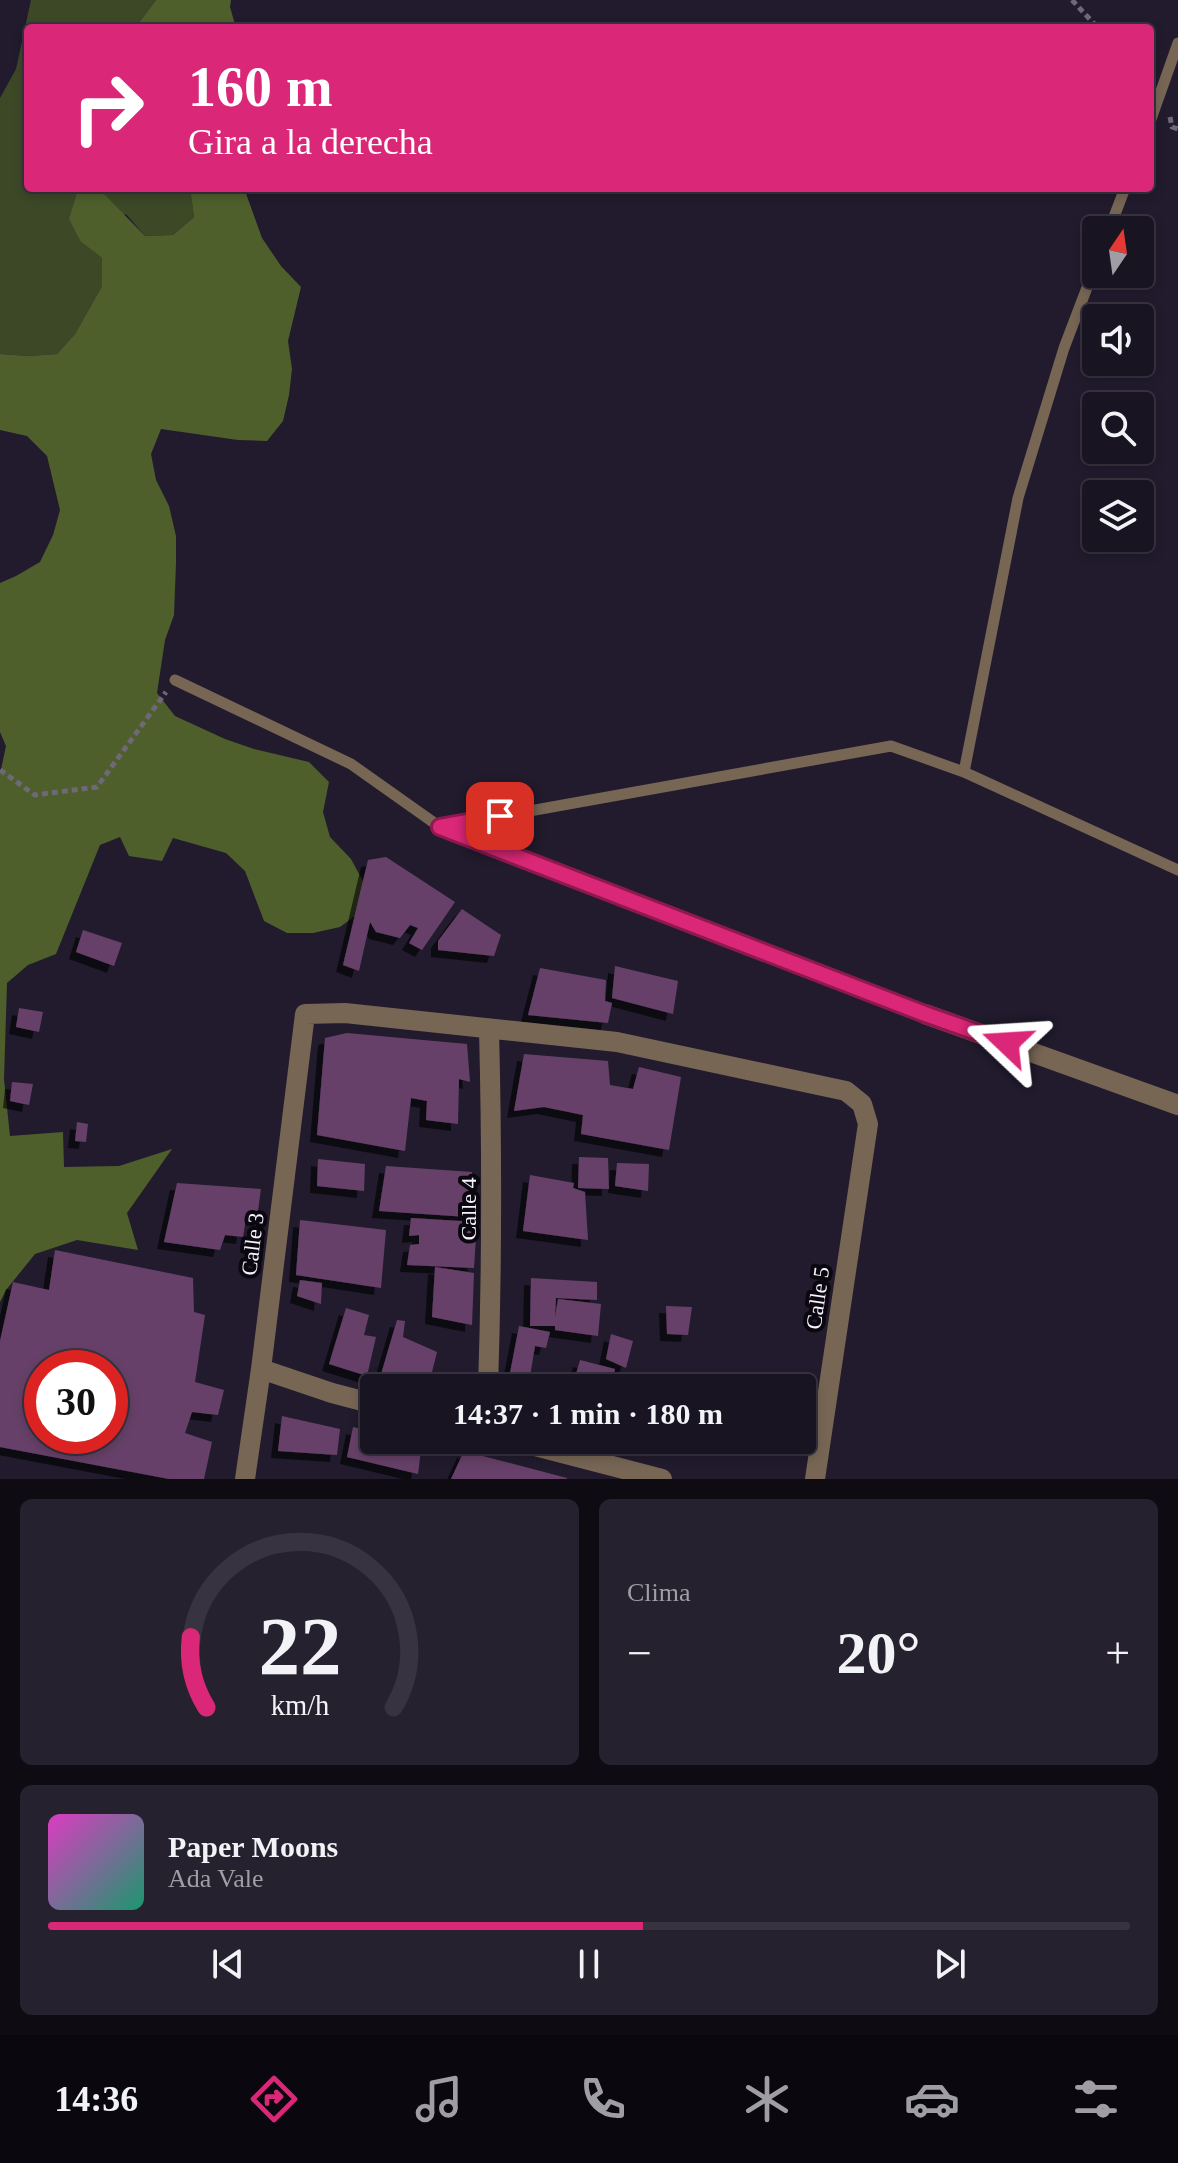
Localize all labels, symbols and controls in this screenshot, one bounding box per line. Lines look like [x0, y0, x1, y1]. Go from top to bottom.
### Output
icon: right [56, 56, 160, 160]
text: 160 m [188, 56, 333, 118]
text: Gira a la derecha [188, 122, 433, 162]
north arrow [1082, 216, 1154, 288]
map controls [1082, 216, 1154, 552]
button: sound [1082, 304, 1154, 376]
button: search [1082, 392, 1154, 464]
button: layers [1082, 480, 1154, 552]
pin [466, 782, 534, 850]
icon: arrive [478, 794, 522, 838]
position arrow [965, 1001, 1049, 1085]
street label: Calle 4 [456, 1178, 481, 1240]
street label: Calle 3 [236, 1211, 269, 1277]
street label: Calle 5 [801, 1265, 834, 1331]
speed limit sign: 30 [24, 1350, 128, 1454]
text: 14:37 · 1 min · 180 m [453, 1397, 723, 1430]
text: Clima [627, 1578, 691, 1607]
text: 22 [258, 1600, 341, 1692]
text: 20° [837, 1620, 921, 1686]
text: − [627, 1629, 652, 1678]
text: + [1105, 1629, 1130, 1678]
text: km/h [270, 1690, 329, 1721]
text: Paper Moons [168, 1830, 338, 1863]
text: Ada Vale [168, 1864, 264, 1893]
icon: previous [206, 1942, 250, 1986]
icon: pause [567, 1942, 611, 1986]
icon: next [928, 1942, 972, 1986]
icon: directions [246, 2071, 302, 2127]
icon: music [411, 2071, 467, 2127]
icon: phone [575, 2071, 631, 2127]
icon: climate [739, 2071, 795, 2127]
icon: car [904, 2071, 960, 2127]
icon: filters [1068, 2071, 1124, 2127]
text: 14:36 [54, 2079, 138, 2119]

